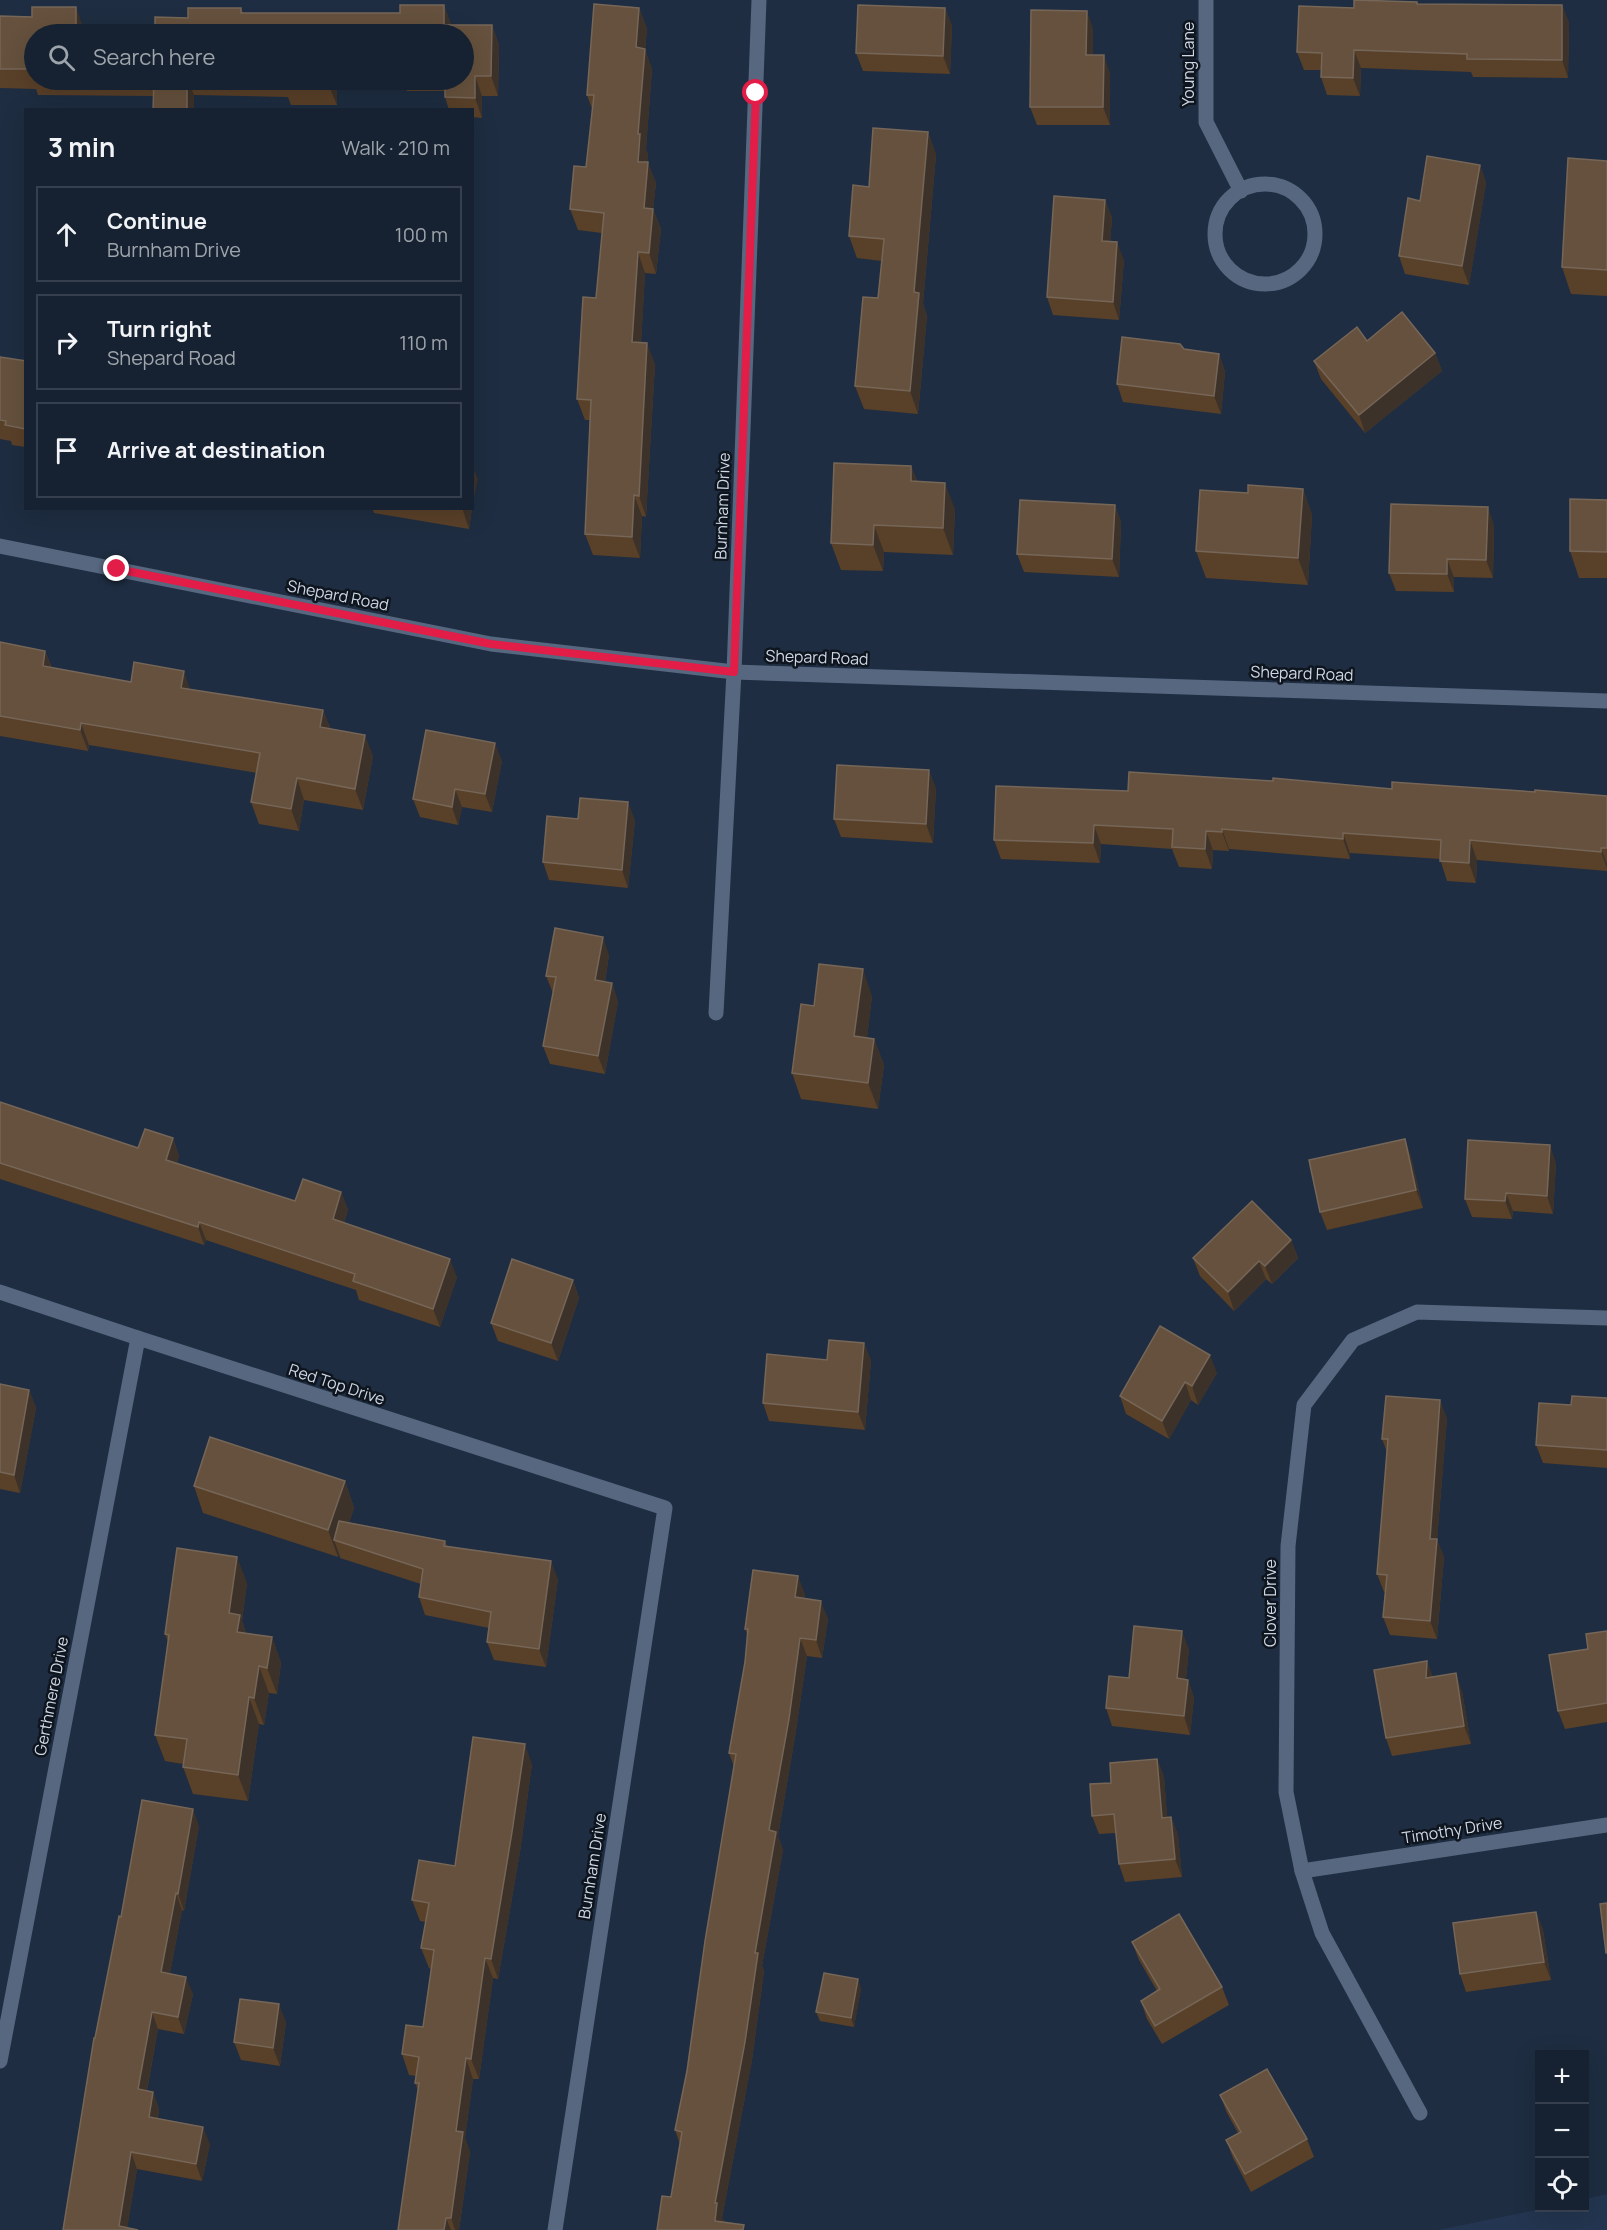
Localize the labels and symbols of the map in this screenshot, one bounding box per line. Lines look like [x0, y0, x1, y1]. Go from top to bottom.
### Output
street label: Young Lane [1177, 22, 1199, 106]
route start [742, 79, 768, 105]
street label: Burnham Drive [709, 452, 735, 560]
route end [103, 555, 129, 581]
street label: Shepard Road [285, 574, 391, 616]
street label: Shepard Road [765, 644, 869, 670]
street label: Shepard Road [1250, 660, 1354, 686]
street label: Red Top Drive [286, 1358, 388, 1410]
street label: Clover Drive [1259, 1559, 1281, 1647]
street label: Gerthmere Drive [29, 1635, 73, 1757]
street label: Burnham Drive [573, 1811, 611, 1921]
street label: Timothy Drive [1400, 1811, 1504, 1849]

